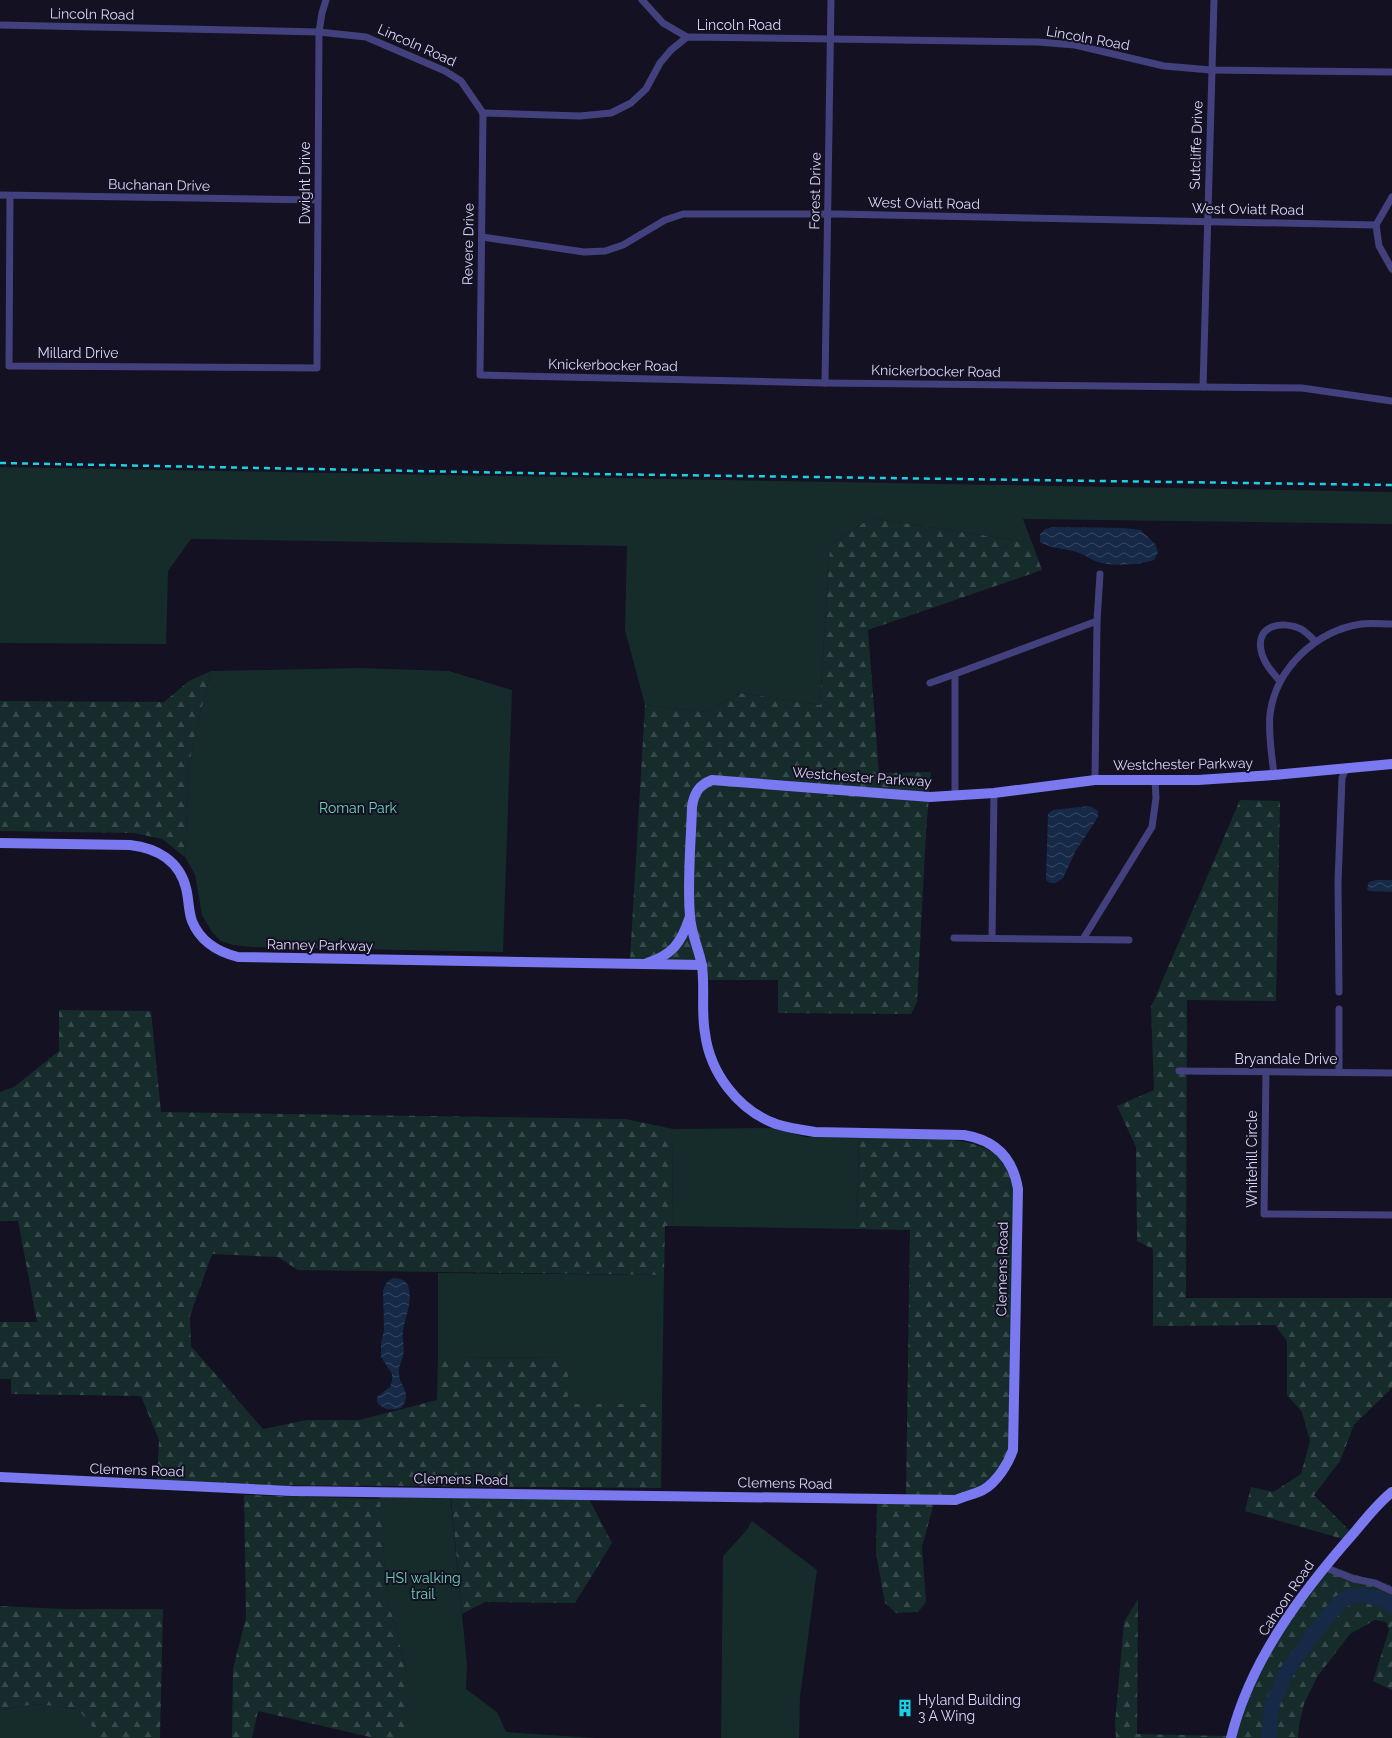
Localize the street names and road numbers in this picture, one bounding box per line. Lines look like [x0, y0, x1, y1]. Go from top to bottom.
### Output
street label: Lincoln Road [50, 5, 134, 23]
street label: Lincoln Road [697, 17, 781, 33]
street label: Lincoln Road [375, 21, 459, 69]
street label: Lincoln Road [1045, 23, 1131, 53]
street label: Sutcliffe Drive [1186, 100, 1206, 190]
street label: Dwight Drive [297, 142, 313, 224]
street label: Forest Drive [806, 152, 824, 230]
street label: Buchanan Drive [108, 176, 210, 194]
street label: West Oviatt Road [868, 194, 980, 212]
street label: West Oviatt Road [1192, 200, 1304, 218]
street label: Revere Drive [459, 203, 477, 285]
street label: Millard Drive [38, 345, 118, 361]
street label: Knickerbocker Road [548, 356, 678, 374]
street label: Knickerbocker Road [871, 362, 1001, 380]
street label: Westchester Parkway [1113, 755, 1253, 773]
street label: Westchester Parkway [792, 764, 933, 790]
street label: Ranney Parkway [267, 936, 374, 954]
street label: Bryandale Drive [1235, 1051, 1337, 1067]
street label: Whitehill Circle [1244, 1110, 1260, 1208]
street label: Clemens Road [993, 1221, 1011, 1317]
street label: Clemens Road [89, 1460, 185, 1480]
street label: Clemens Road [413, 1470, 509, 1488]
street label: Clemens Road [737, 1474, 833, 1492]
street label: Cahoon Road [1255, 1557, 1317, 1639]

